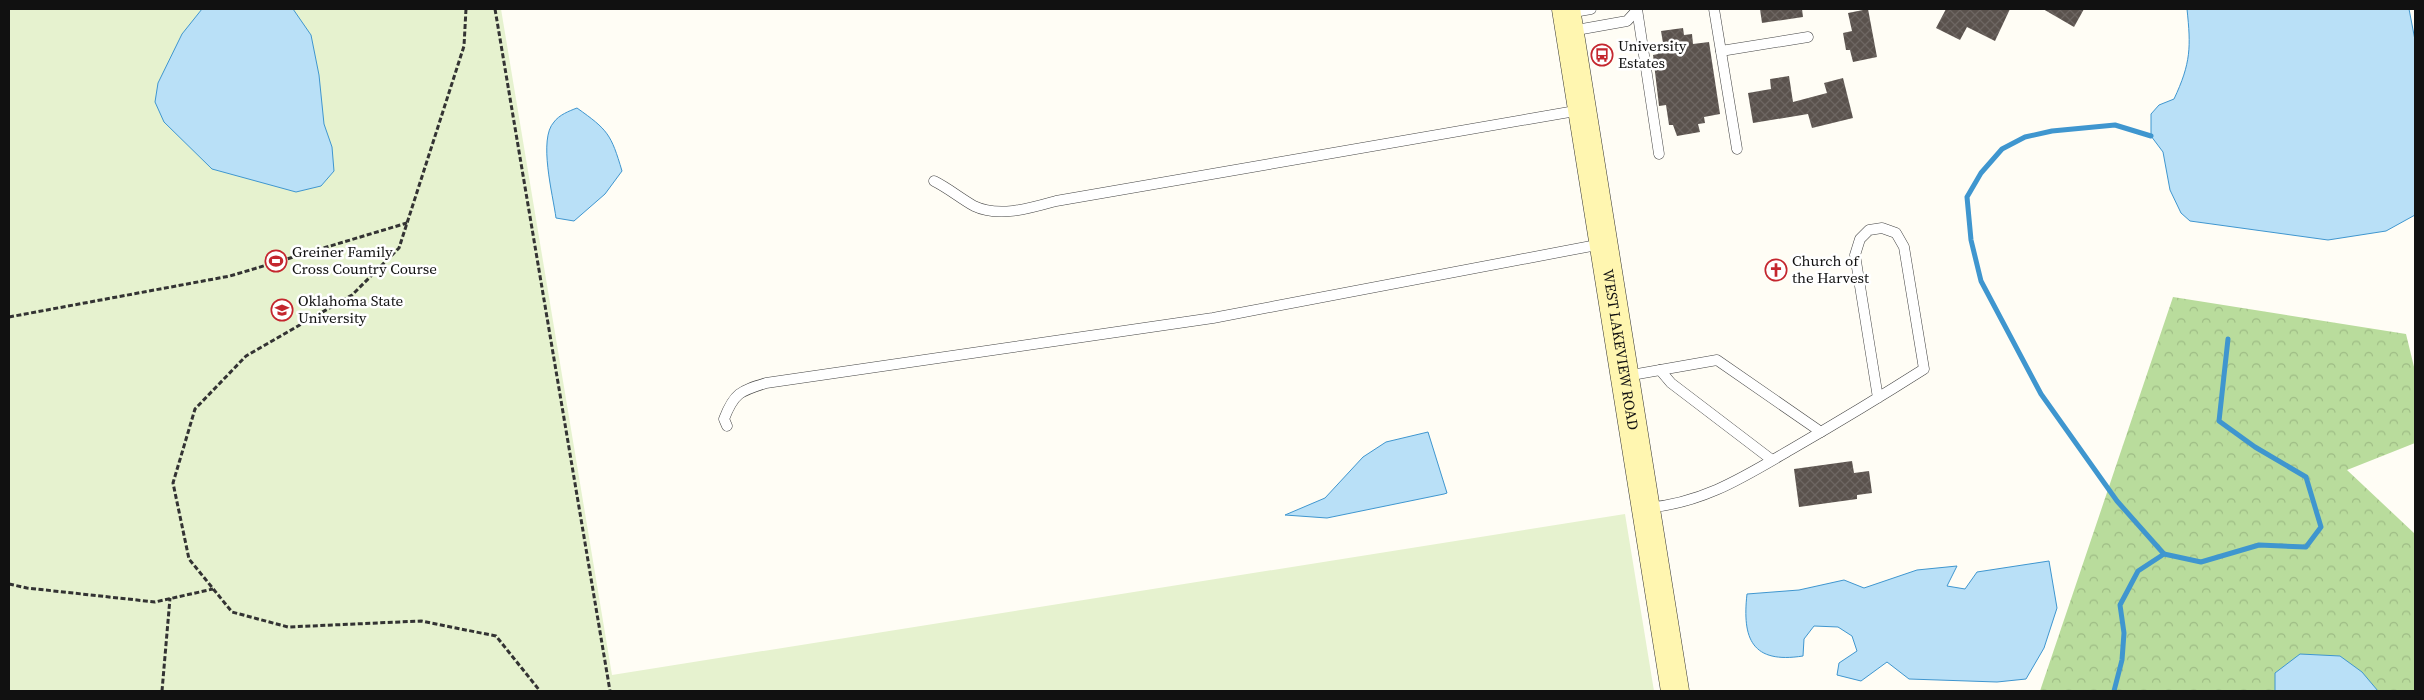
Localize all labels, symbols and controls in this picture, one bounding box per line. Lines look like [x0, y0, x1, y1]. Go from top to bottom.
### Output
place label: University Estates [1618, 35, 1687, 73]
bus stop icon: University Estates [1590, 43, 1614, 67]
place label: Greiner Family Cross Country Course [292, 241, 437, 279]
sports icon: Greiner Family Cross Country Course [264, 249, 288, 273]
place label: Church of the Harvest [1792, 250, 1869, 288]
church icon: Church of the Harvest [1764, 258, 1788, 282]
street label: WEST LAKEVIEW ROAD [1598, 268, 1644, 432]
place label: Oklahoma State University [298, 290, 404, 328]
school or university icon: Oklahoma State University [270, 298, 294, 322]

